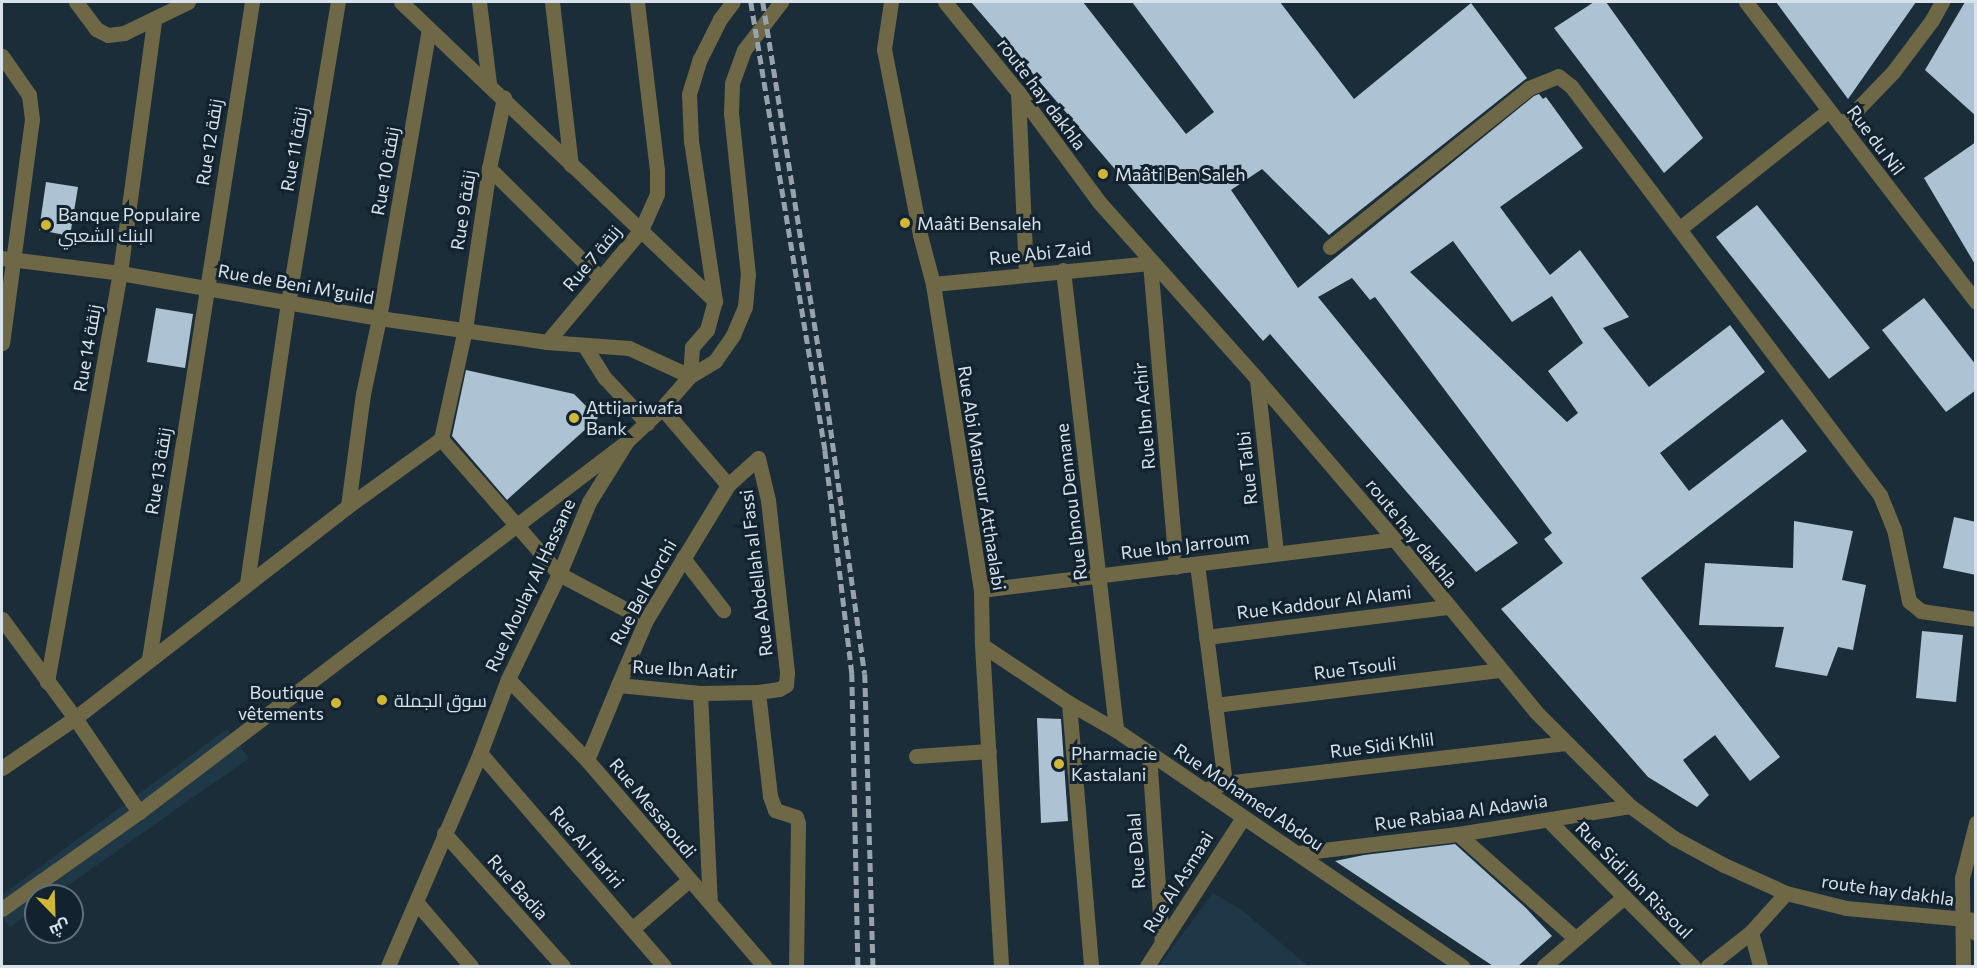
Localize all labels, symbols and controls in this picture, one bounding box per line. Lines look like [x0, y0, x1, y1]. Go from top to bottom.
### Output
street label: route hay dakhla [993, 34, 1091, 154]
street label: Rue 12 زنقة [191, 97, 227, 187]
street label: Rue du Nil [1843, 101, 1909, 179]
street label: Rue 11 زنقة [276, 105, 312, 193]
street label: Rue 10 زنقة [367, 125, 403, 217]
place label: Maâti Ben Saleh [1115, 163, 1245, 185]
marker: Maâti Ben Saleh [1096, 167, 1110, 181]
street label: Rue 9 زنقة [446, 168, 480, 252]
place label: Banque Populaire البنك الشعبي [58, 204, 200, 246]
place label: Maâti Bensaleh [917, 212, 1042, 234]
marker: Maâti Bensaleh [898, 216, 912, 230]
marker: Banque Populaire البنك الشعبي [39, 218, 53, 232]
street label: Rue 7 زنقة [558, 221, 626, 295]
street label: Rue Abi Zaid [988, 237, 1092, 269]
street label: Rue de Beni M'guild [216, 260, 376, 308]
street label: Rue 14 زنقة [69, 303, 105, 393]
street label: Rue Ibn Achir [1129, 362, 1159, 470]
street label: Rue Abi Mansour Atthaalabi [954, 364, 1010, 592]
place label: Attijariwafa Bank [586, 397, 683, 440]
marker: Attijariwafa Bank [567, 411, 581, 425]
street label: Rue Ibnou Dennane [1051, 422, 1091, 582]
street label: Rue 13 زنقة [140, 426, 176, 516]
street label: Rue Talbi [1232, 430, 1262, 506]
street label: route hay dakhla [1361, 474, 1463, 592]
street label: Rue Abdellah al Fassi [735, 488, 777, 658]
street label: Rue Moulay Al Hassane [480, 495, 580, 675]
street label: Rue Ibn Jarroum [1119, 526, 1251, 564]
street label: Rue Bel Korchi [605, 536, 681, 648]
street label: Rue Kaddour Al Alami [1235, 581, 1413, 623]
street label: Rue Tsouli [1312, 652, 1398, 684]
street label: Rue Ibn Aatir [632, 655, 738, 683]
place label: Boutique vêtements [238, 682, 324, 724]
place label: سوق الجملة [394, 689, 487, 711]
marker: سوق الجملة [375, 693, 389, 707]
marker: Boutique vêtements [329, 696, 343, 710]
street label: Rue Sidi Khlil [1329, 728, 1435, 762]
street label: Rue Mohamed Abdou [1170, 739, 1328, 855]
place label: Pharmacie Kastalani [1071, 743, 1157, 786]
street label: Rue Messaoudi [605, 754, 701, 862]
marker: Pharmacie Kastalani [1052, 757, 1066, 771]
street label: Rue Rabiaa Al Adawia [1373, 789, 1549, 835]
street label: Rue Al Hariri [545, 801, 629, 893]
street label: Rue Dalal [1123, 812, 1149, 890]
street label: Rue Sidi Ibn Rissoul [1571, 817, 1697, 943]
street label: Rue Al Asmaai [1138, 827, 1218, 937]
street label: Rue Badia [483, 850, 553, 924]
street label: route hay dakhla [1820, 870, 1956, 910]
north arrow [24, 884, 84, 944]
text: ش [47, 916, 74, 942]

